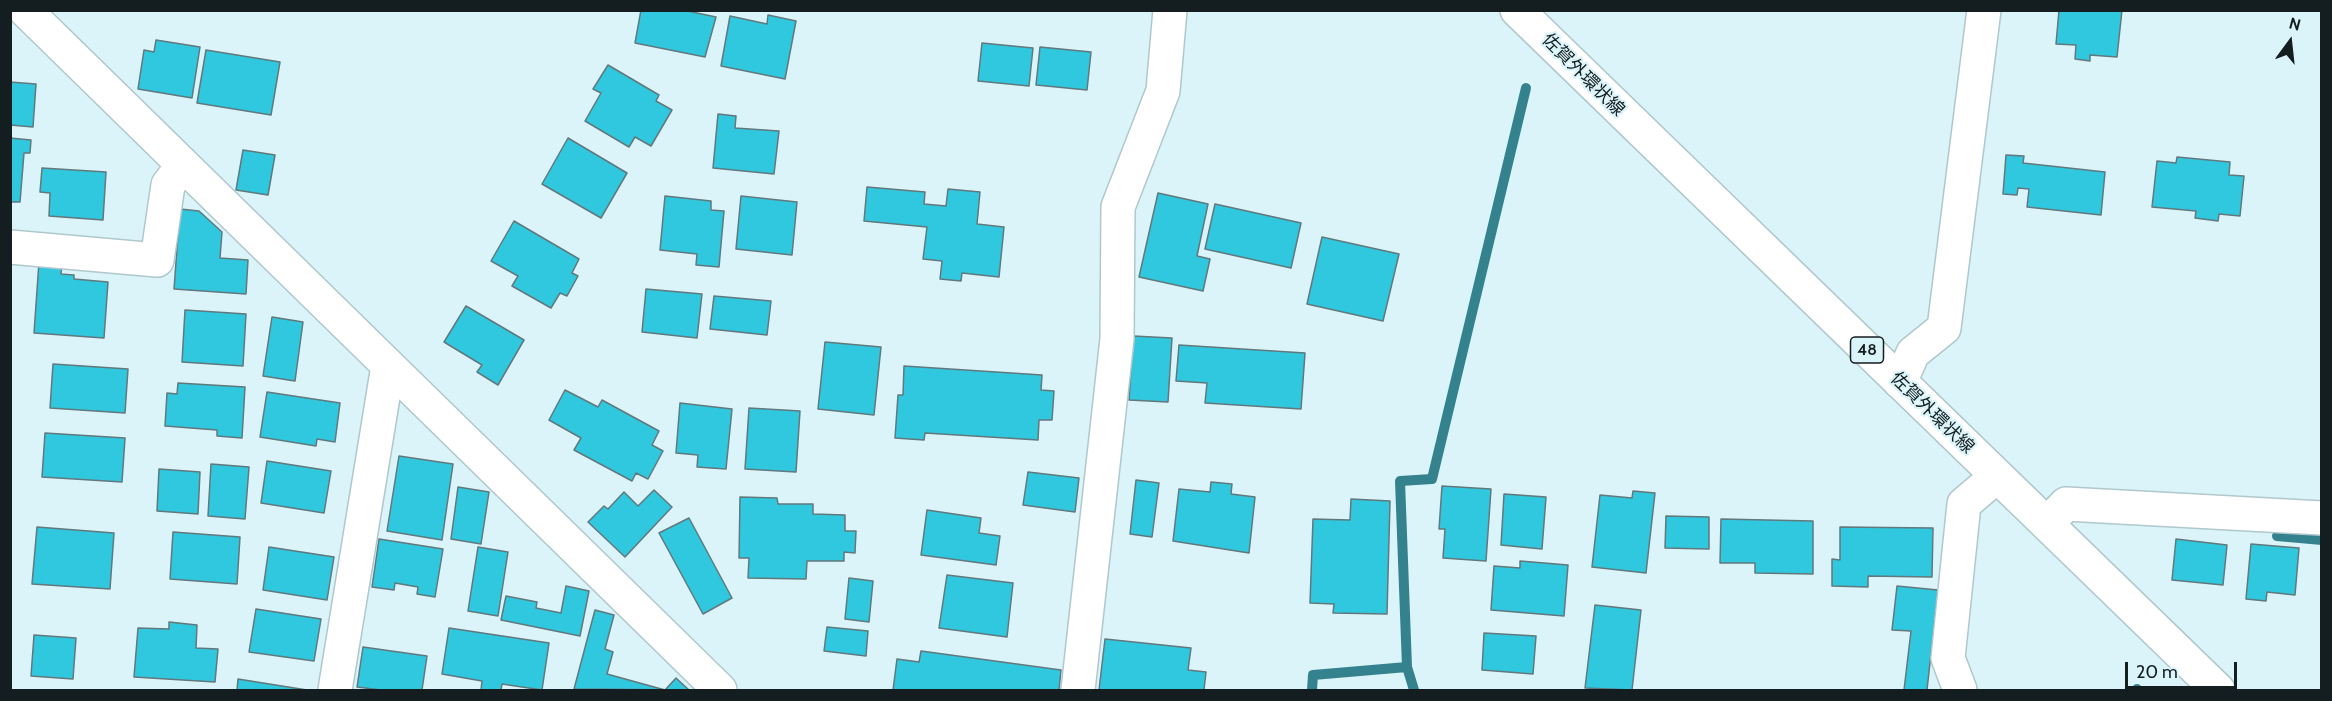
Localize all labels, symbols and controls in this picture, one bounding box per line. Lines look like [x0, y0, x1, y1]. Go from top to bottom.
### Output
north arrow [2260, 12, 2320, 72]
text: N [2287, 13, 2303, 35]
street label: 佐賀外環状線 [1537, 29, 1629, 121]
road number: 48 [1850, 337, 1884, 363]
street label: 佐賀外環状線 [1886, 368, 1978, 458]
scale bar [2128, 650, 2240, 688]
text: 20 m [2136, 661, 2178, 683]

